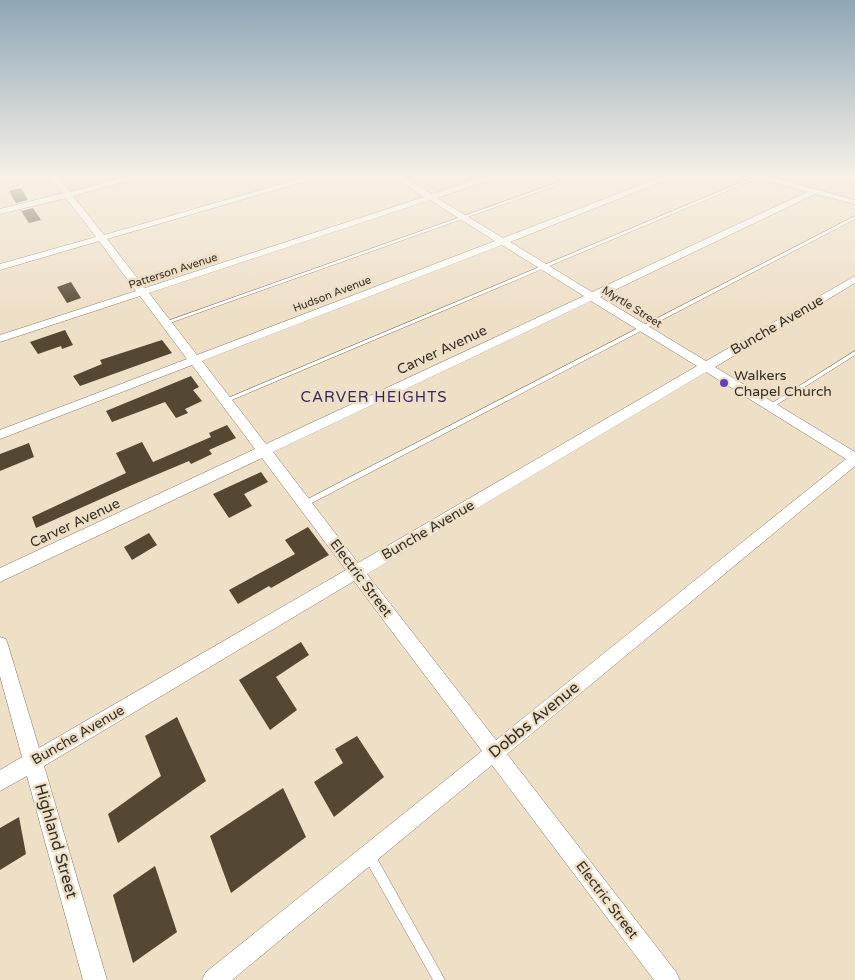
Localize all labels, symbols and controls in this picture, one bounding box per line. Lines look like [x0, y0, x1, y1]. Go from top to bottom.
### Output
street label: Patterson Avenue [127, 250, 219, 292]
street label: Hudson Avenue [291, 273, 373, 315]
street label: Myrtle Street [600, 283, 664, 331]
street label: Bunche Avenue [728, 292, 826, 358]
street label: Carver Avenue [394, 322, 490, 378]
place label: Walkers Chapel Church [734, 367, 832, 400]
marker: Walkers Chapel Church [718, 377, 730, 389]
district label: CARVER HEIGHTS [300, 388, 448, 406]
street label: Carver Avenue [27, 495, 123, 551]
street label: Bunche Avenue [379, 497, 477, 563]
street label: Electric Street [326, 536, 396, 621]
street label: Dobbs Avenue [485, 677, 583, 763]
street label: Bunche Avenue [29, 702, 127, 768]
street label: Highland Street [30, 781, 82, 901]
street label: Electric Street [572, 858, 642, 943]

